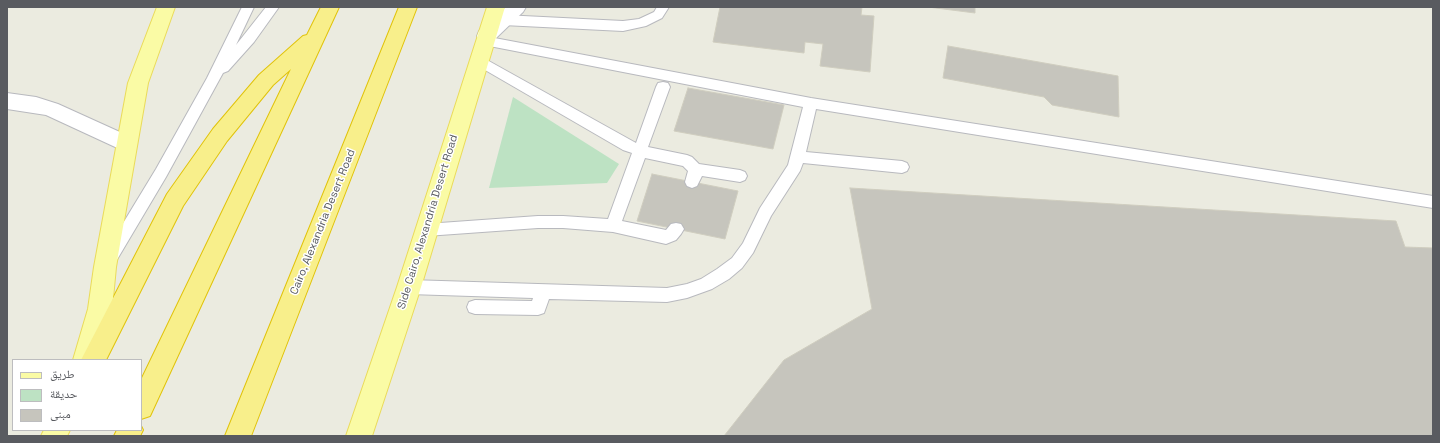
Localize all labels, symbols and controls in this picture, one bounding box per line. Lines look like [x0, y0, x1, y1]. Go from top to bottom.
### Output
street label: Side Cairo, Alexandria Desert Road [395, 133, 461, 311]
street label: Cairo, Alexandria Desert Road [288, 147, 358, 297]
legend [12, 359, 142, 431]
text: طريق [50, 366, 75, 382]
text: حديقة [50, 386, 78, 402]
text: مبنى [50, 406, 71, 422]

